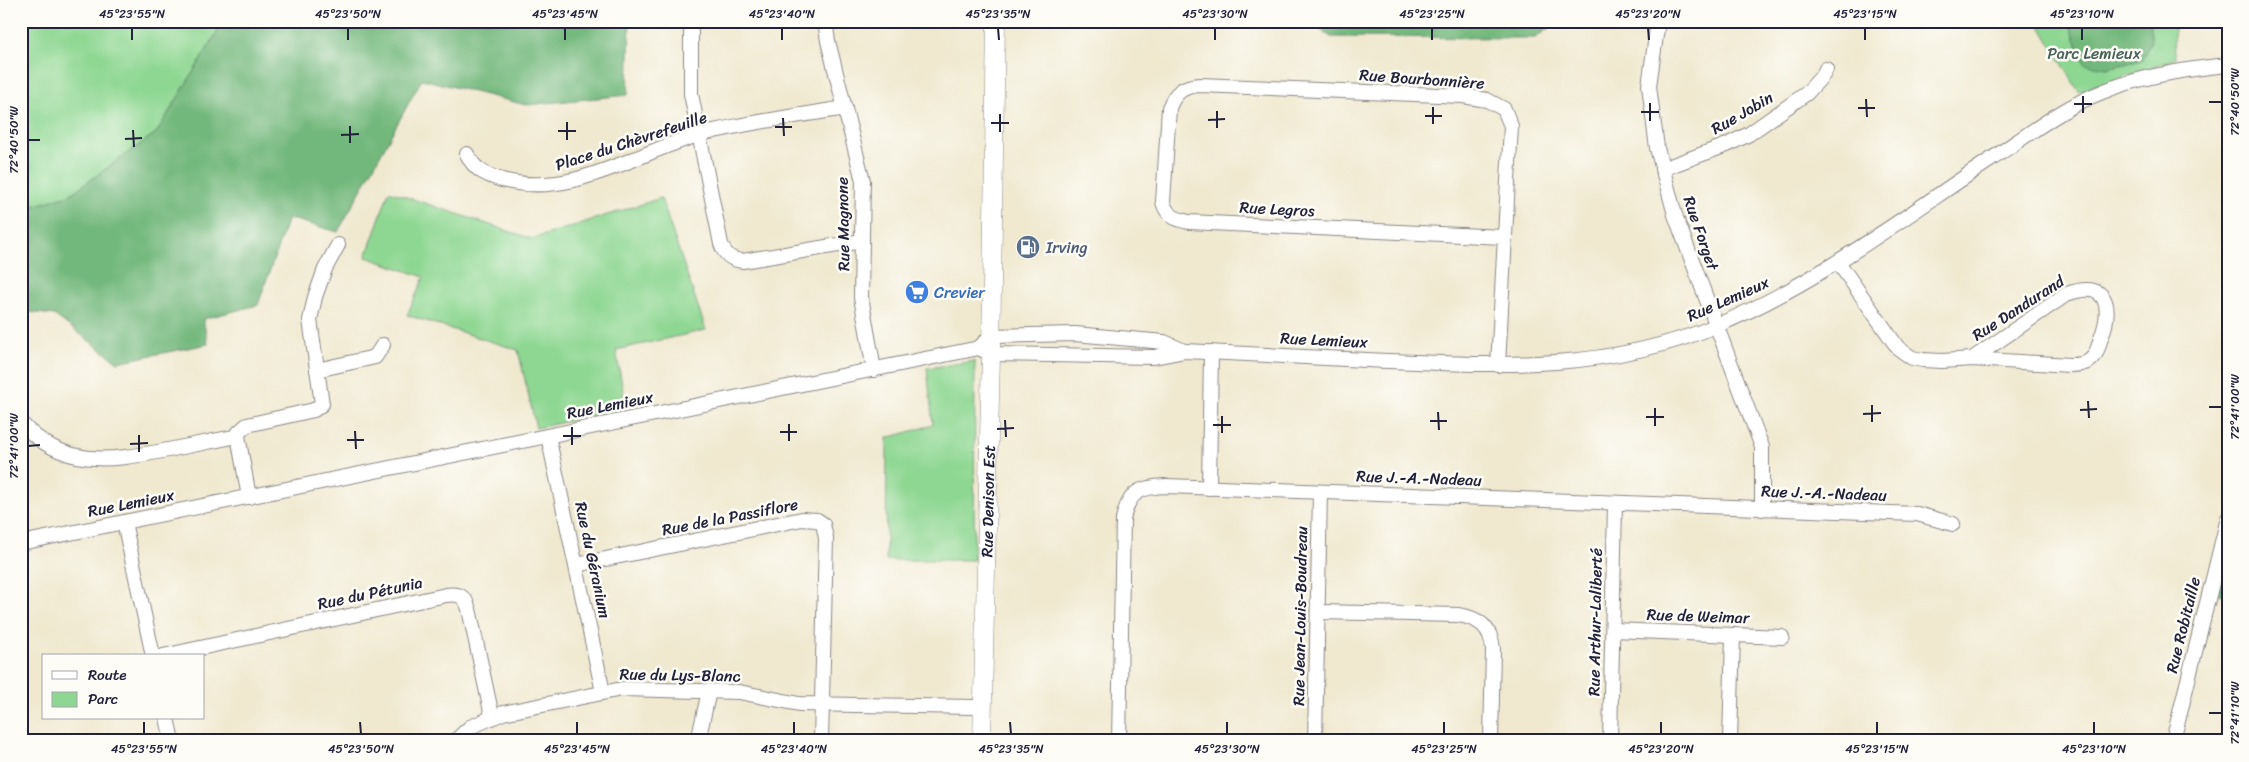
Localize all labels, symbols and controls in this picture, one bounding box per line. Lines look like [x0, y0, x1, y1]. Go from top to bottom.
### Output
text: 45°23'55"N [99, 3, 166, 25]
text: 45°23'50"N [315, 3, 382, 25]
text: 45°23'45"N [532, 3, 599, 25]
text: 45°23'40"N [749, 3, 816, 25]
text: 45°23'35"N [965, 3, 1031, 25]
text: 45°23'30"N [1182, 3, 1248, 25]
text: 45°23'25"N [1399, 3, 1465, 25]
text: 45°23'20"N [1615, 3, 1682, 25]
text: 45°23'15"N [1833, 3, 1898, 25]
text: 45°23'10"N [2050, 3, 2115, 25]
park label: Parc Lemieux [2047, 39, 2142, 68]
street label: Rue Bourbonnière [1358, 60, 1486, 98]
text: 72°40'50"W [2224, 67, 2246, 136]
street label: Rue Jobin [1705, 83, 1779, 143]
street label: Place du Chèvrefeuille [551, 103, 711, 179]
text: 72°40'50"W [3, 105, 25, 174]
street label: Rue Magnone [828, 177, 858, 271]
street label: Rue Forget [1675, 192, 1727, 274]
street label: Rue Legros [1239, 193, 1316, 225]
place label: Irving [1045, 233, 1088, 262]
fuel station icon: Irving [1015, 234, 1041, 260]
street label: Rue Dandurand [1966, 266, 2071, 349]
street label: Rue Lemieux [1682, 268, 1775, 330]
place label: Crevier [934, 278, 986, 307]
supermarket icon: Crevier [904, 279, 930, 305]
street label: Rue Lemieux [1280, 323, 1369, 357]
text: 72°41'00"W [2224, 374, 2246, 440]
street label: Rue Lemieux [564, 382, 656, 428]
text: 72°41'00"W [3, 413, 25, 479]
street label: Rue Denison Est [972, 444, 1003, 558]
street label: Rue J.-A.-Nadeau [1356, 461, 1483, 495]
street label: Rue J.-A.-Nadeau [1761, 476, 1888, 510]
street label: Rue Lemieux [85, 480, 177, 526]
street label: Rue de la Passiflore [659, 490, 801, 544]
street label: Rue du Géranium [566, 499, 620, 621]
street label: Rue Jean-Louis-Boudreau [1284, 525, 1316, 706]
street label: Rue Arthur-Laliberté [1579, 548, 1611, 696]
street label: Rue du Pétunia [315, 568, 425, 618]
street label: Rue Robitaille [2157, 574, 2209, 676]
street label: Rue de Weimar [1646, 600, 1751, 632]
legend [42, 654, 205, 720]
street label: Rue du Lys-Blanc [619, 659, 741, 691]
text: Route [88, 662, 127, 688]
text: 72°41'10"W [2224, 681, 2246, 745]
text: Parc [88, 686, 118, 712]
text: 45°23'55"N [111, 738, 178, 760]
text: 45°23'50"N [328, 738, 395, 760]
text: 45°23'45"N [544, 738, 611, 760]
text: 45°23'40"N [761, 738, 828, 760]
text: 45°23'35"N [978, 738, 1044, 760]
text: 45°23'30"N [1194, 738, 1260, 760]
text: 45°23'25"N [1411, 738, 1477, 760]
text: 45°23'20"N [1628, 738, 1695, 760]
text: 45°23'15"N [1845, 738, 1910, 760]
text: 45°23'10"N [2062, 738, 2127, 760]

